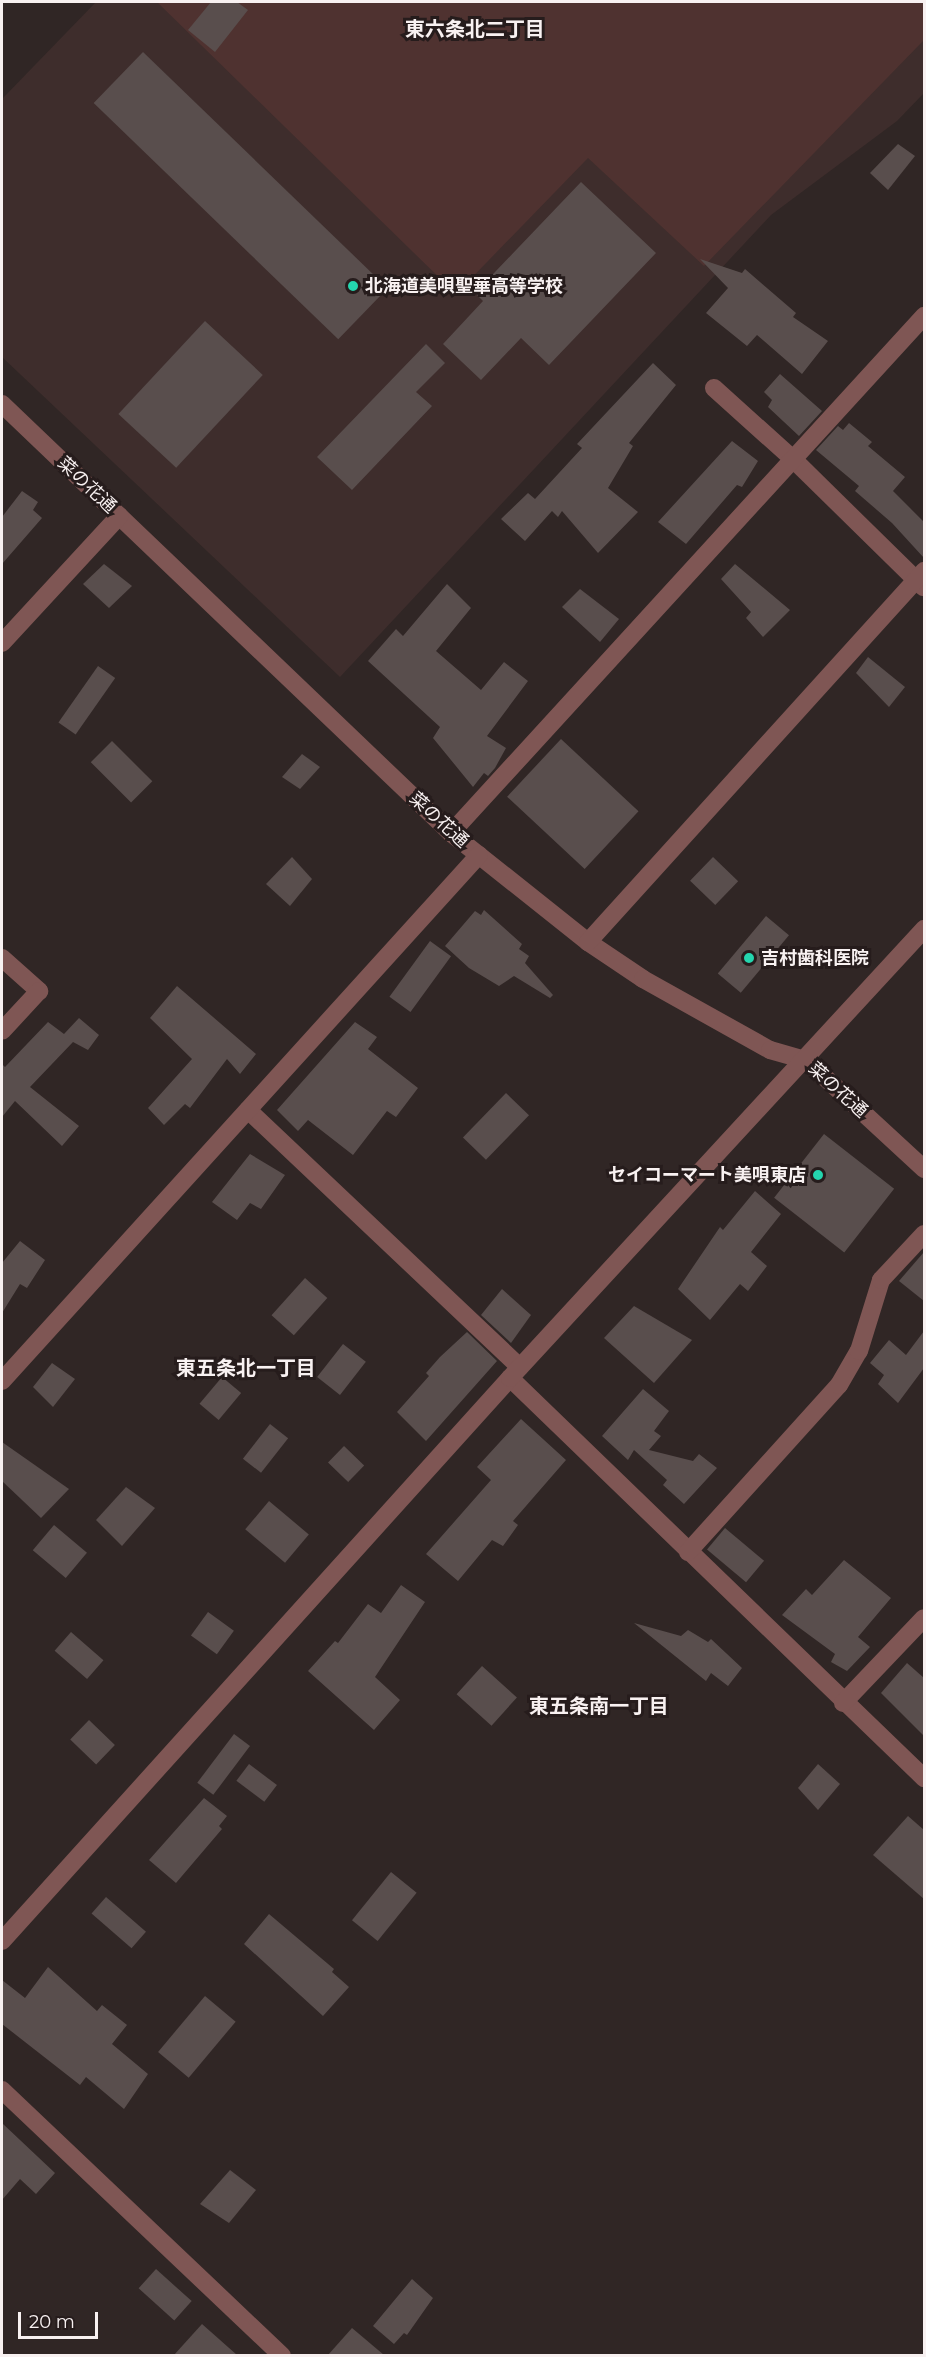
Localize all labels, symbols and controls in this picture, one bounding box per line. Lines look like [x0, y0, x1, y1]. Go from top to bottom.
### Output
district label: 東六条北二丁目 [405, 17, 545, 41]
place label: 北海道美唄聖華高等学校 [365, 275, 563, 297]
marker: 北海道美唄聖華高等学校 [346, 279, 360, 293]
street label: 菜の花通 [53, 453, 121, 517]
street label: 菜の花通 [405, 788, 473, 852]
place label: 吉村歯科医院 [761, 947, 869, 969]
marker: 吉村歯科医院 [742, 951, 756, 965]
street label: 菜の花通 [804, 1058, 872, 1122]
place label: セイコーマート美唄東店 [608, 1164, 806, 1186]
marker: セイコーマート美唄東店 [811, 1168, 825, 1182]
district label: 東五条北一丁目 [176, 1356, 316, 1380]
district label: 東五条南一丁目 [529, 1694, 669, 1718]
scale bar [21, 2300, 100, 2338]
text: 20 m [29, 2311, 75, 2333]

